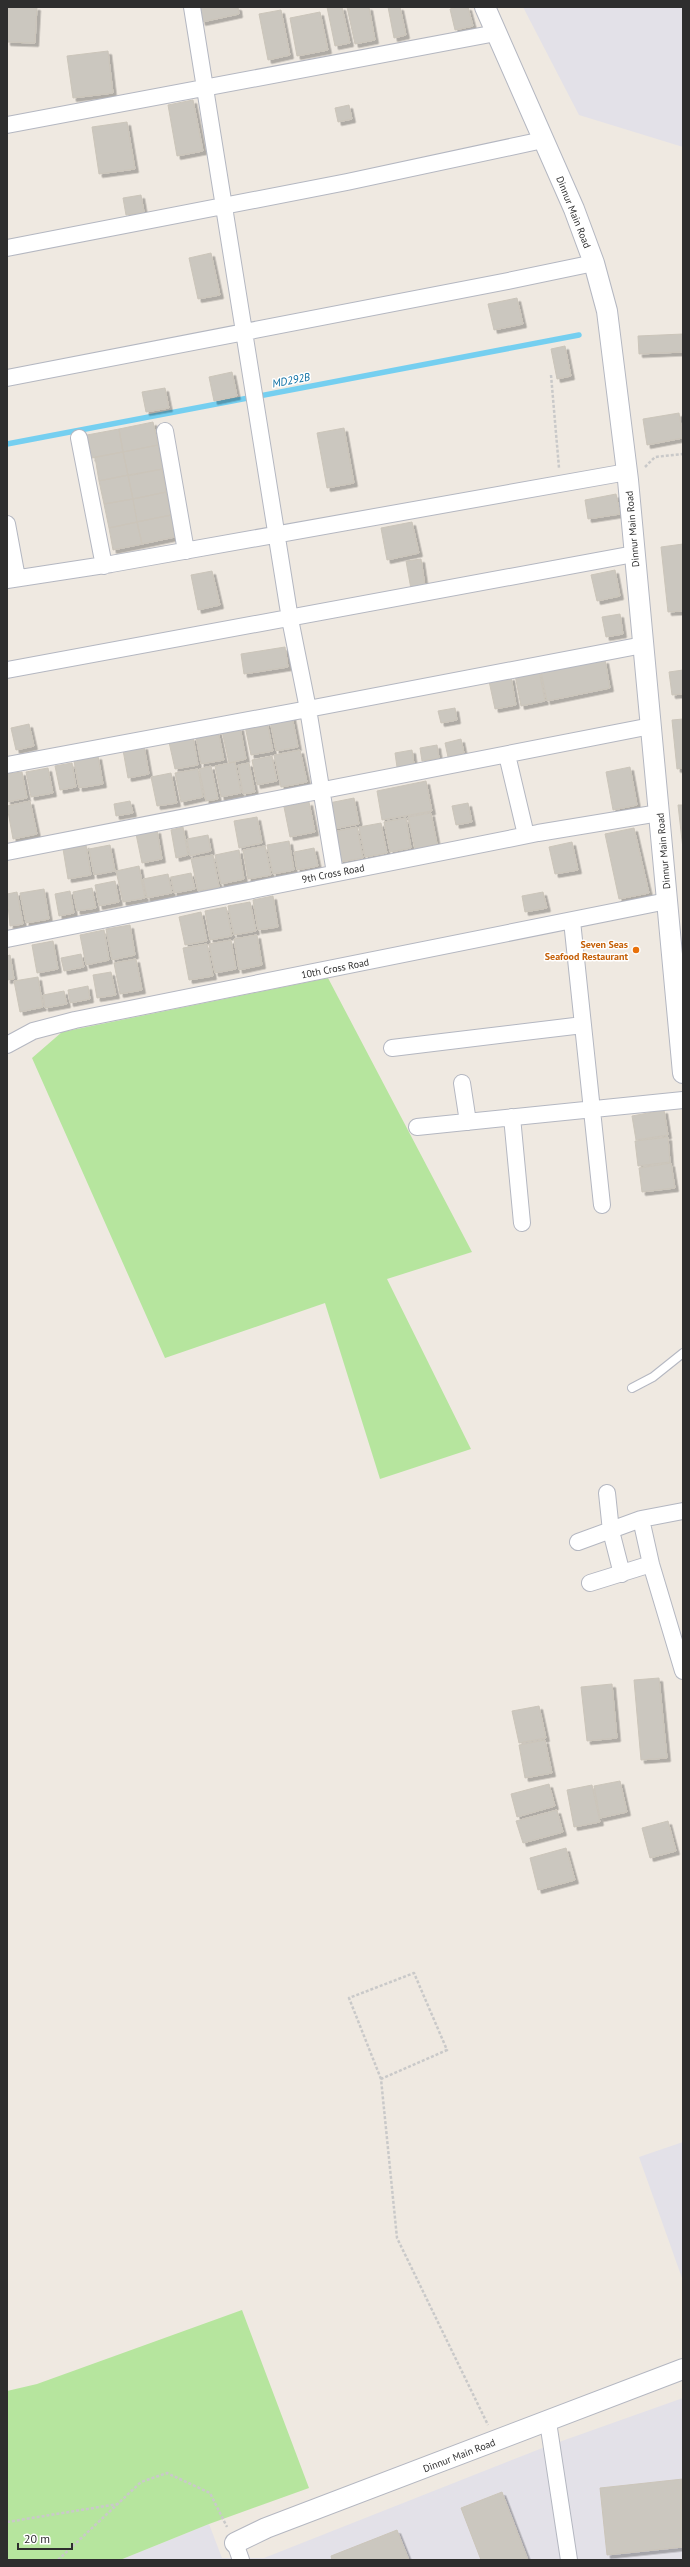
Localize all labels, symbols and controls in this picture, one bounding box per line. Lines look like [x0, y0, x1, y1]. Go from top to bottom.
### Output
street label: Dinnur Main Road [553, 174, 594, 250]
water label: MD292B [271, 369, 312, 391]
street label: Dinnur Main Road [623, 490, 642, 568]
street label: Dinnur Main Road [654, 812, 673, 890]
street label: 9th Cross Road [301, 861, 366, 886]
place label: Seven Seas Seafood Restaurant [545, 938, 628, 963]
marker: Seven Seas Seafood Restaurant [631, 945, 641, 955]
street label: 10th Cross Road [300, 956, 370, 981]
street label: Dinnur Main Road [421, 2436, 497, 2475]
scale bar [18, 2525, 72, 2551]
text: 20 m [24, 2531, 50, 2546]

